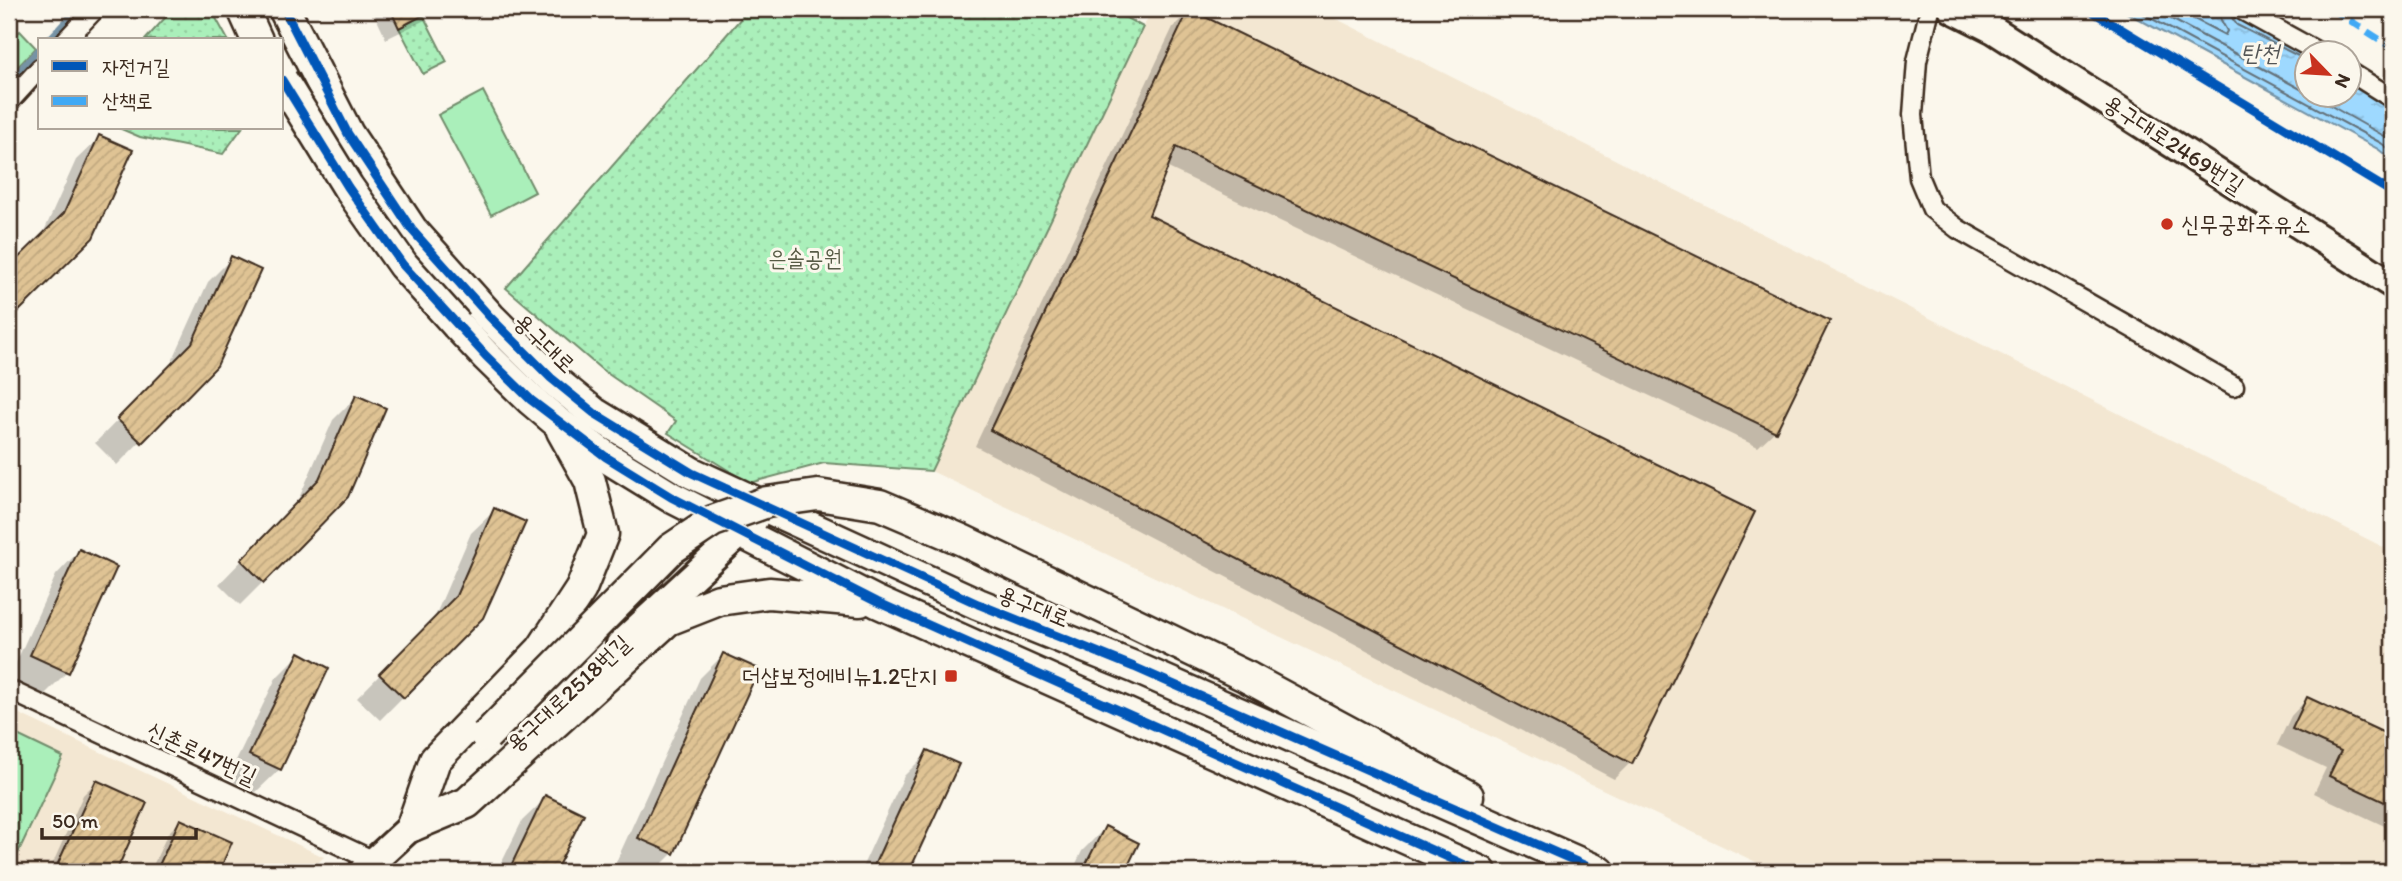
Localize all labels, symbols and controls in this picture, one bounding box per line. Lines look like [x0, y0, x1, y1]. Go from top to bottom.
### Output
legend [38, 38, 284, 130]
water label: 탄천 [2241, 38, 2282, 67]
north arrow [2294, 38, 2364, 108]
text: 자전거길 [102, 54, 170, 79]
text: N [2330, 70, 2356, 92]
text: 산책로 [102, 88, 153, 113]
street label: 용구대로2469번길 [2099, 88, 2249, 200]
place label: 신무궁화주유소 [2181, 210, 2311, 238]
marker: 신무궁화주유소 [2159, 216, 2175, 232]
park label: 은솔공원 [768, 244, 842, 272]
street label: 용구대로 [509, 307, 581, 379]
street label: 용구대로 [994, 579, 1074, 633]
street label: 용구대로2518번길 [500, 629, 636, 757]
place label: 더샵보정에비뉴1.2단지 [742, 662, 937, 690]
marker: 더샵보정에비뉴1.2단지 [943, 668, 959, 684]
street label: 신촌로47번길 [143, 715, 261, 791]
scale bar [42, 797, 196, 841]
text: 50 m [52, 808, 99, 833]

